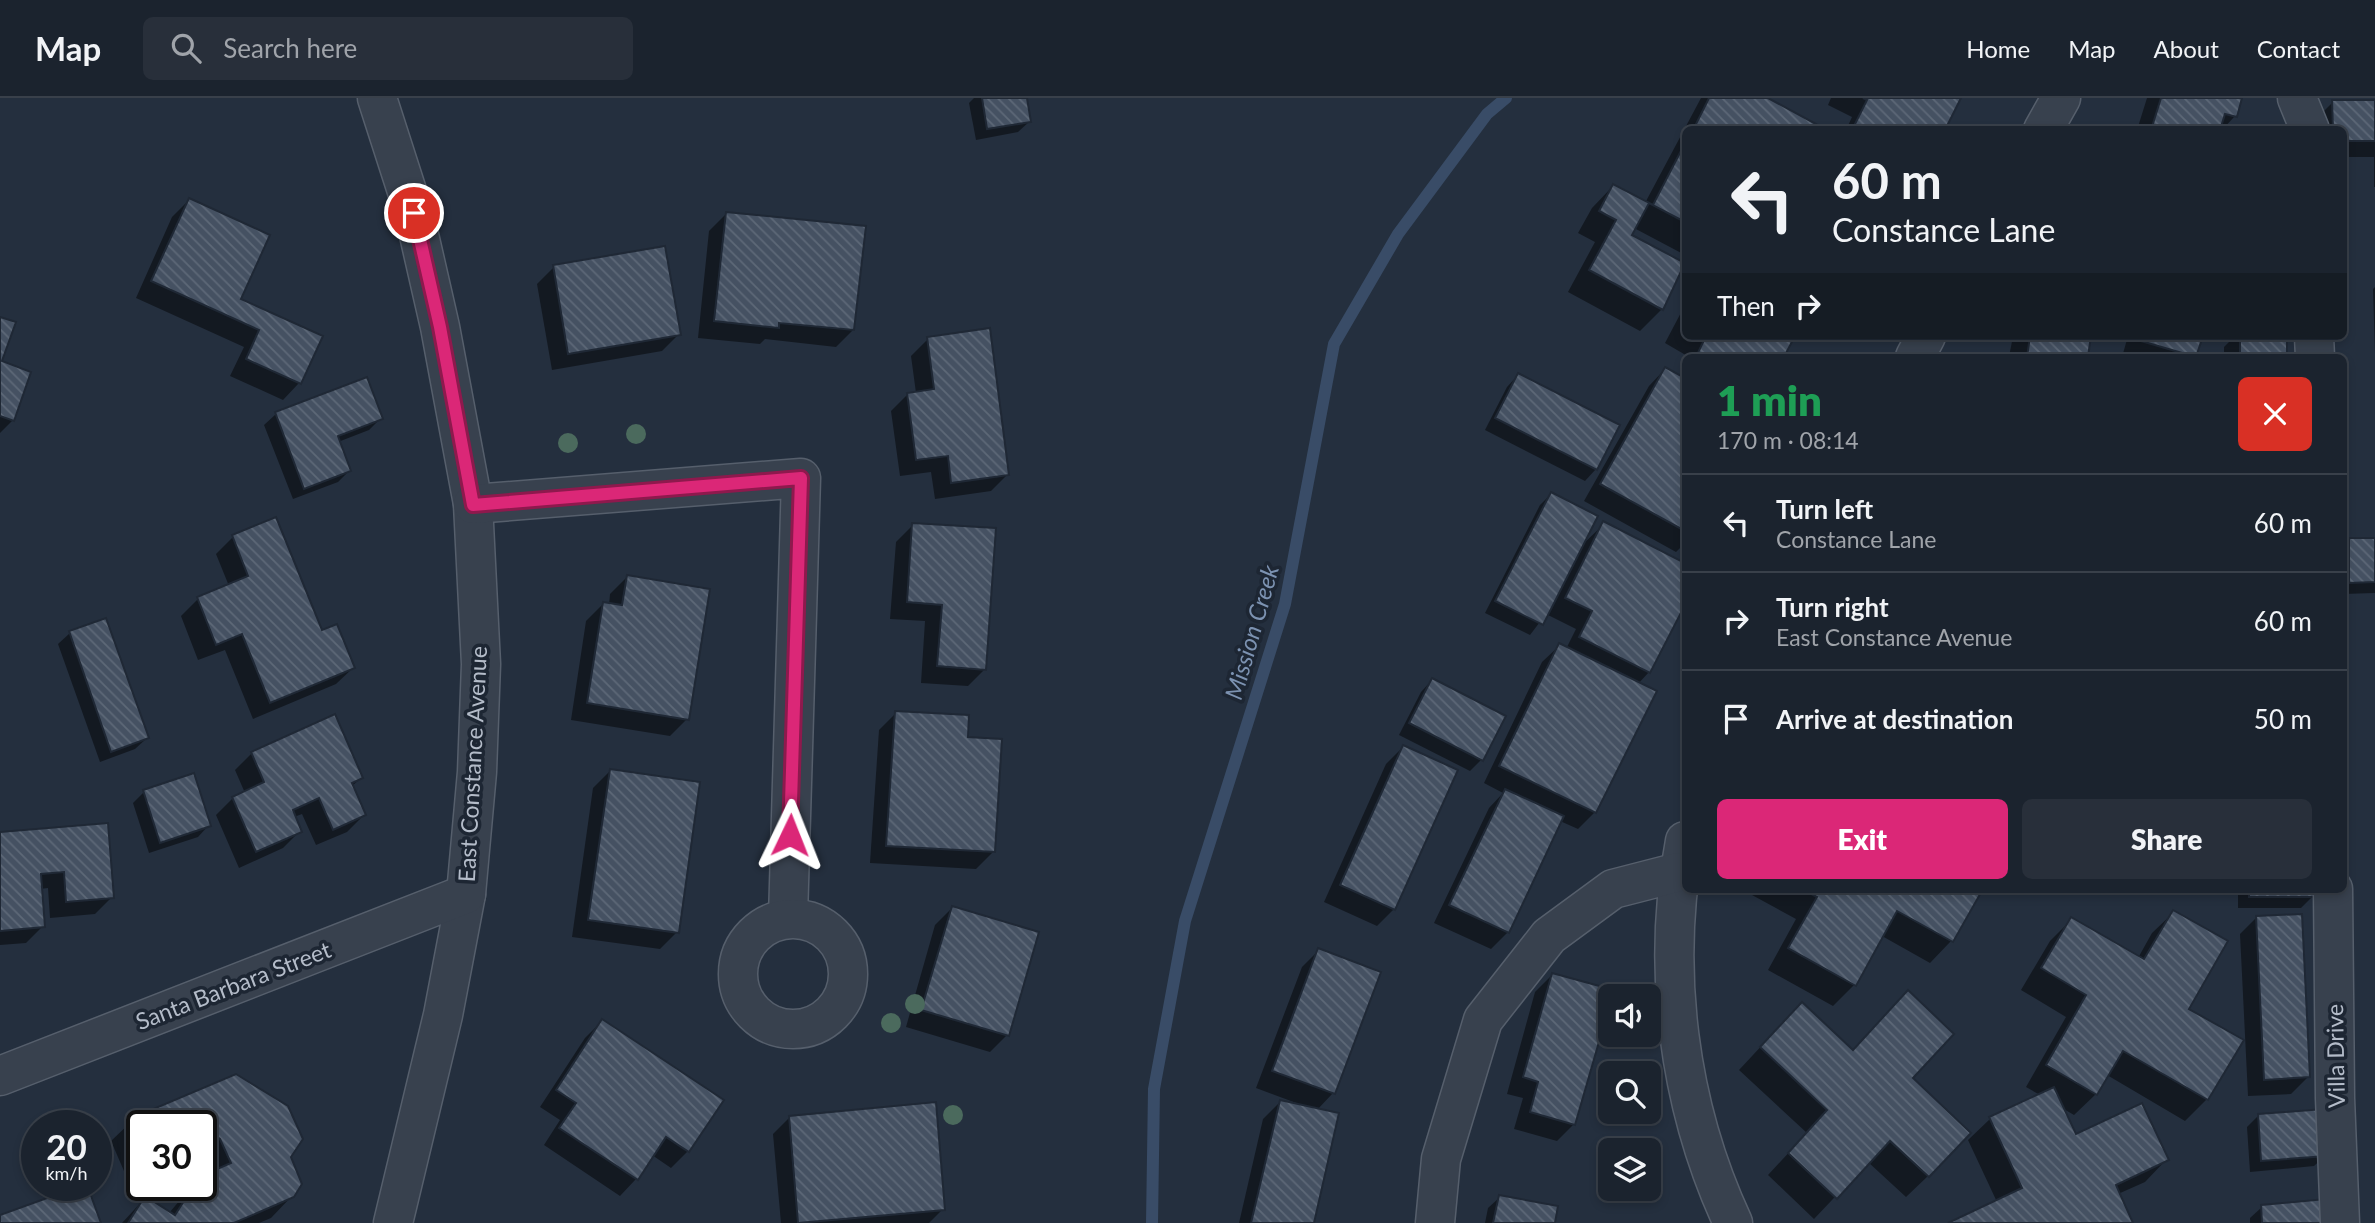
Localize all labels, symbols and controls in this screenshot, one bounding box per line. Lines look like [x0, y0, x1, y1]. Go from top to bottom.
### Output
search box [143, 17, 633, 80]
text: Map [35, 28, 101, 68]
icon: search [167, 29, 205, 67]
text: Search here [223, 32, 357, 64]
text: Home [1966, 34, 2030, 63]
text: Map [2068, 34, 2116, 63]
text: About [2154, 34, 2219, 63]
text: Contact [2257, 34, 2340, 63]
text: 60 m [1832, 151, 1942, 209]
icon: left [1717, 154, 1808, 245]
pin [384, 183, 444, 243]
icon: arrive [395, 194, 433, 232]
text: Constance Lane [1832, 210, 2055, 249]
icon: right [1789, 287, 1827, 325]
text: Then [1717, 290, 1775, 322]
text: 1 min [1717, 375, 1822, 425]
button: close [2238, 377, 2312, 451]
text: 170 m · 08:14 [1717, 426, 1859, 454]
text: Turn left [1776, 493, 1873, 525]
icon: left [1717, 504, 1755, 542]
text: 60 m [2254, 507, 2312, 539]
text: Constance Lane [1776, 525, 1937, 553]
water label: Mission Creek [1218, 561, 1284, 703]
text: Turn right [1776, 591, 1889, 623]
icon: right [1717, 602, 1755, 640]
text: 60 m [2254, 605, 2312, 637]
text: East Constance Avenue [1776, 623, 2012, 651]
street label: East Constance Avenue [452, 645, 492, 883]
icon: arrive [1717, 700, 1755, 738]
text: Arrive at destination [1776, 703, 2013, 735]
text: 50 m [2254, 703, 2312, 735]
position arrow [753, 798, 827, 872]
button: Exit [1717, 799, 2008, 879]
button: Share [2022, 799, 2312, 879]
street label: Santa Barbara Street [131, 935, 335, 1035]
map controls [1598, 984, 1661, 1201]
button: sound [1598, 984, 1661, 1047]
street label: Villa Drive [2320, 1004, 2350, 1108]
button: search [1598, 1061, 1661, 1124]
speed limit sign: 30 [126, 1110, 217, 1201]
text: 20 [46, 1125, 87, 1167]
button: layers [1598, 1138, 1661, 1201]
text: km/h [45, 1162, 88, 1184]

